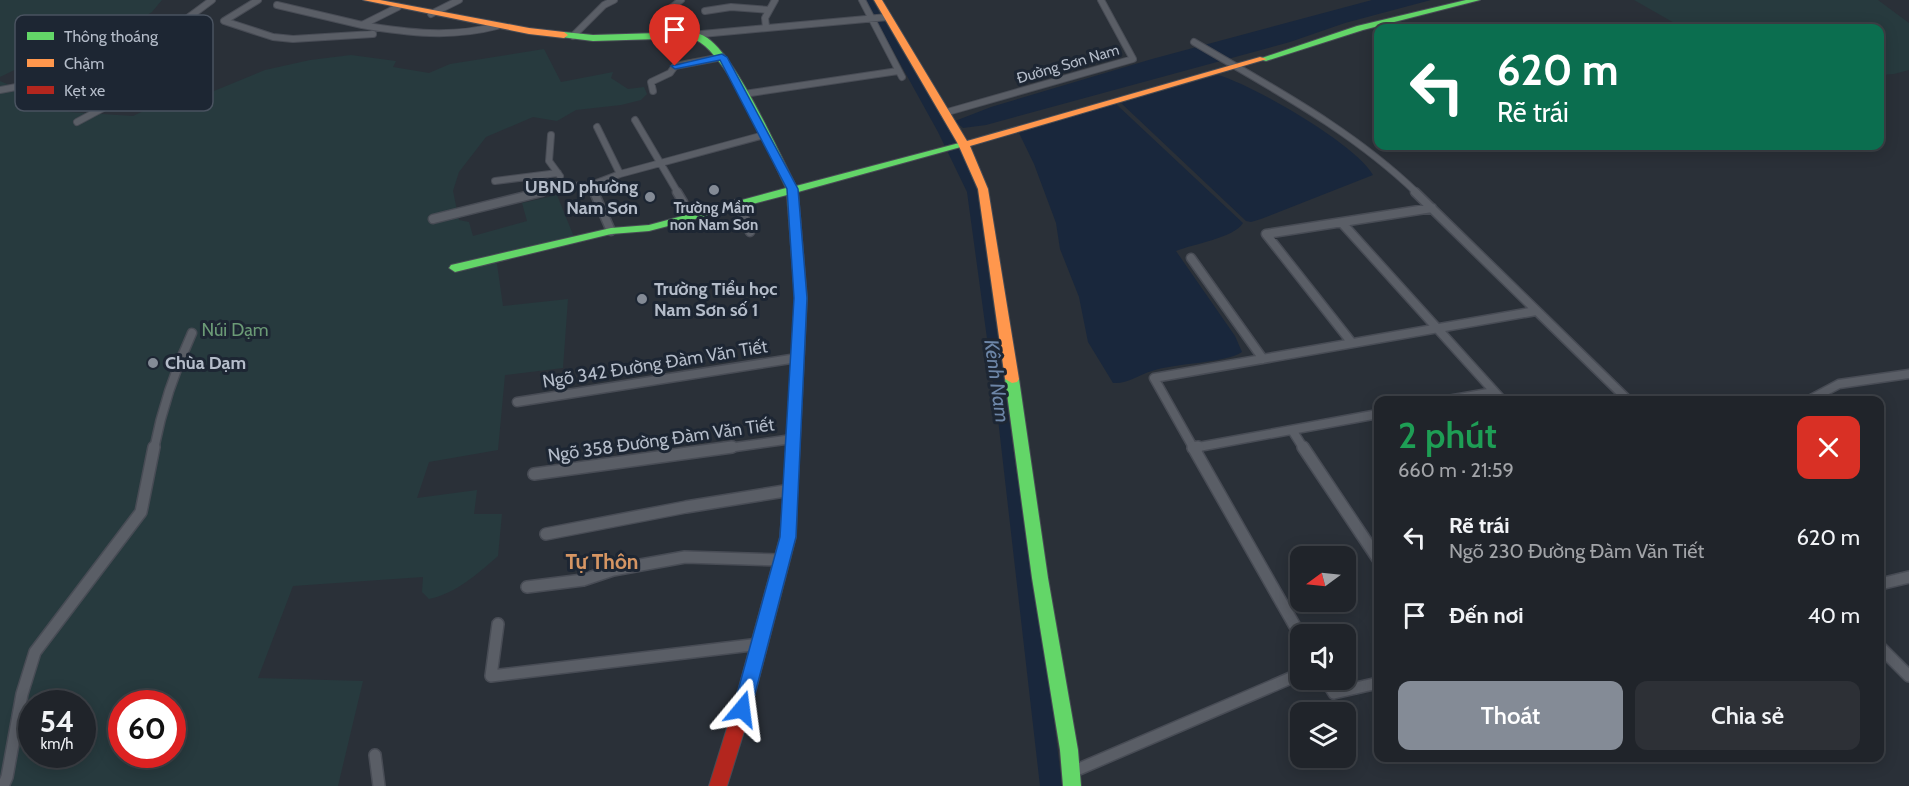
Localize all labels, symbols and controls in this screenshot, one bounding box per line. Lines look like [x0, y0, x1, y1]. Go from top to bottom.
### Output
pin [649, 4, 700, 66]
icon: arrive [658, 13, 691, 46]
legend [15, 15, 213, 111]
text: Thông thoáng [64, 27, 159, 46]
street label: Đường Sơn Nam [1015, 41, 1121, 87]
text: 620 m [1497, 44, 1618, 96]
icon: left [1398, 48, 1476, 126]
text: Chậm [64, 54, 104, 73]
text: Kẹt xe [64, 81, 105, 100]
text: Rẽ trái [1497, 96, 1569, 129]
place label: UBND phường Nam Sơn [525, 176, 638, 219]
marker: Trường Mầm non Nam Sơn [707, 183, 721, 197]
marker: UBND phường Nam Sơn [643, 190, 657, 204]
place label: Trường Mầm non Nam Sơn [670, 199, 758, 234]
place label: Trường Tiểu học Nam Sơn số 1 [654, 278, 777, 321]
marker: Trường Tiểu học Nam Sơn số 1 [635, 292, 649, 306]
park label: Núi Dạm [201, 319, 269, 341]
street label: Ngõ 342 Đường Đàm Văn Tiết [541, 335, 769, 393]
water label: Kênh Nam [979, 338, 1015, 424]
place label: Chùa Dạm [165, 352, 246, 374]
marker: Chùa Dạm [146, 356, 160, 370]
street label: Ngõ 358 Đường Đàm Văn Tiết [546, 413, 776, 467]
text: 2 phút [1398, 413, 1497, 457]
button: close [1797, 416, 1860, 479]
text: 660 m · 21:59 [1398, 458, 1514, 482]
text: Rẽ trái [1449, 512, 1510, 539]
icon: left [1398, 521, 1431, 554]
text: 620 m [1796, 524, 1860, 551]
text: Ngõ 230 Đường Đàm Văn Tiết [1449, 539, 1704, 563]
north arrow [1290, 546, 1356, 612]
map controls [1290, 546, 1356, 768]
district label: Tự Thôn [566, 549, 638, 574]
icon: arrive [1398, 599, 1431, 632]
text: Đến nơi [1449, 602, 1523, 629]
text: 40 m [1808, 602, 1860, 629]
button: sound [1290, 624, 1356, 690]
position arrow [710, 677, 774, 741]
button: Thoát [1398, 681, 1623, 750]
button: Chia sẻ [1635, 681, 1860, 750]
speed limit sign: 60 [108, 690, 186, 768]
button: layers [1290, 702, 1356, 768]
text: 54 [40, 703, 74, 740]
text: km/h [41, 735, 73, 753]

